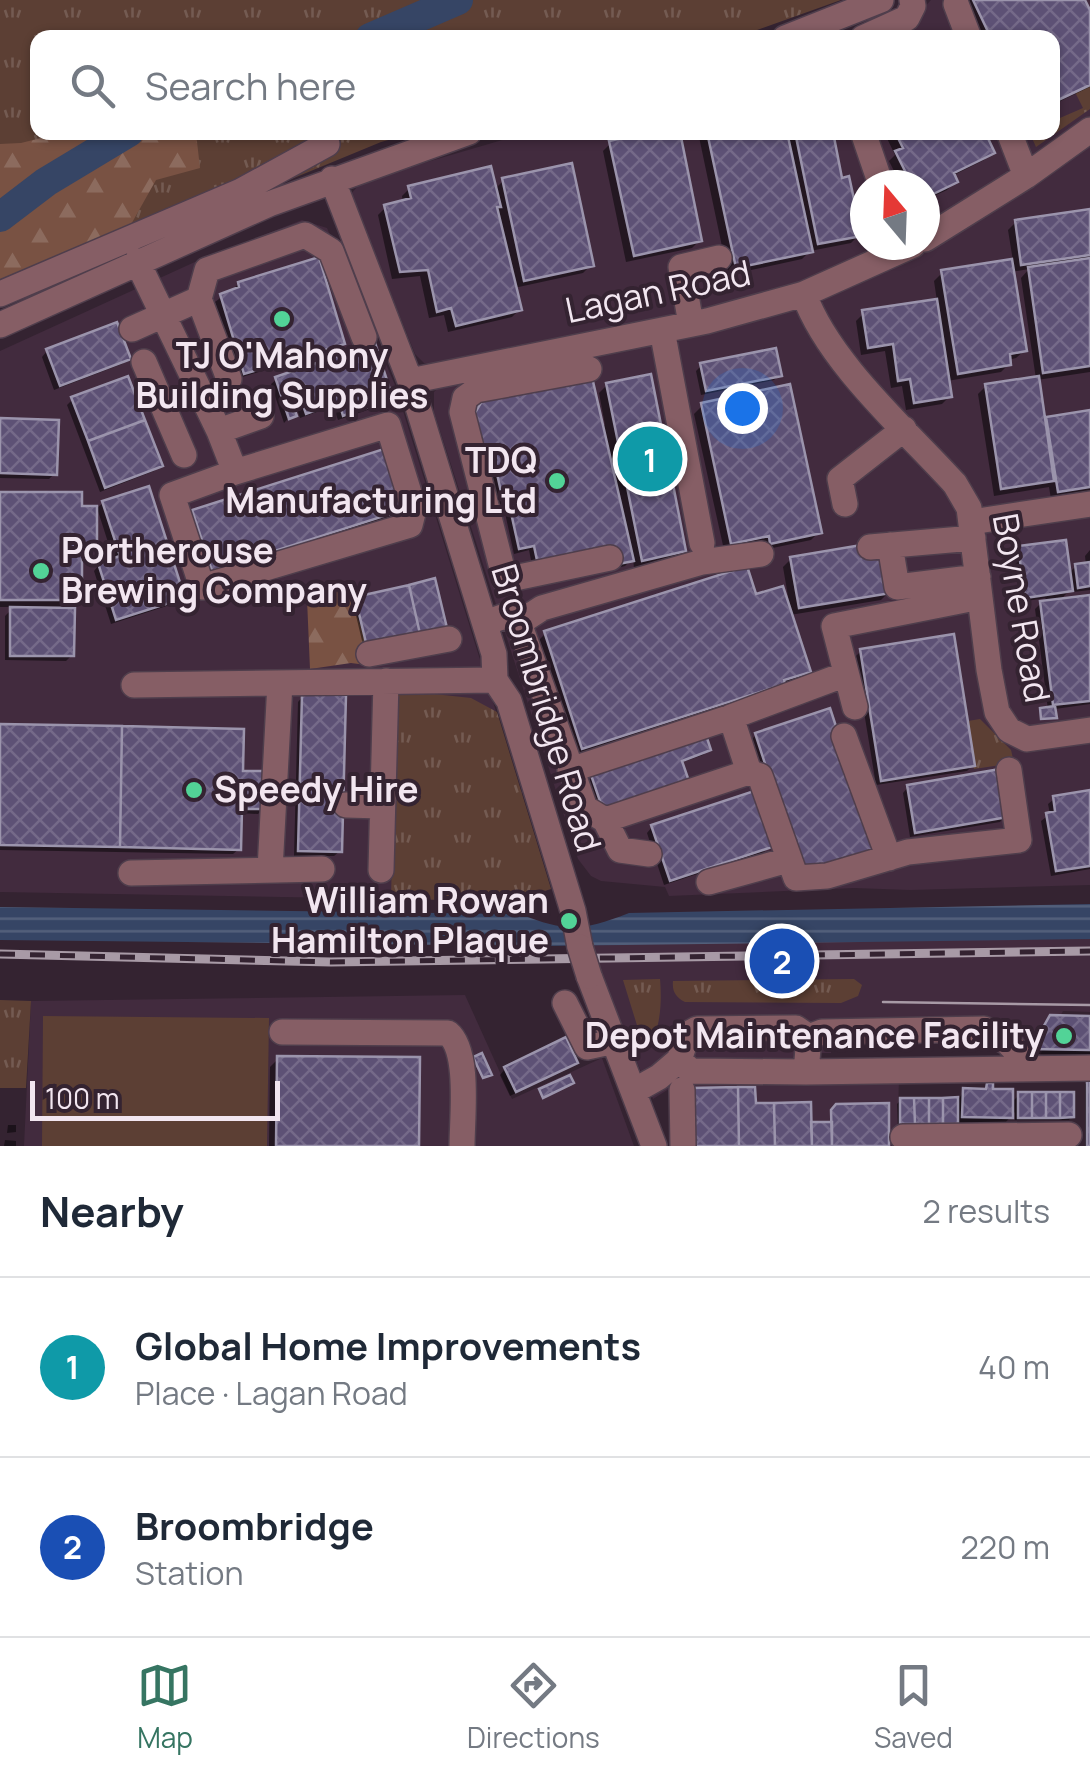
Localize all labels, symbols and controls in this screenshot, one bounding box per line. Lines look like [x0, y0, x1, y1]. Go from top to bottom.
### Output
search box [30, 30, 1060, 140]
icon: search [65, 58, 120, 113]
text: Search here [145, 59, 356, 111]
north arrow [850, 170, 940, 260]
street label: Lagan Road [561, 248, 755, 334]
marker: TJ O'Mahony Building Supplies [271, 308, 293, 330]
place label: TJ O'Mahony Building Supplies [135, 331, 429, 419]
your location [717, 383, 768, 434]
pin: 1 [618, 422, 682, 496]
place label: TDQ Manufacturing Ltd [225, 436, 537, 524]
marker: TDQ Manufacturing Ltd [546, 470, 568, 492]
street label: Boyne Road [982, 510, 1062, 706]
place label: Portherouse Brewing Company [61, 526, 367, 614]
street label: Broombridge Road [480, 558, 613, 857]
marker: Portherouse Brewing Company [30, 560, 52, 582]
place label: Speedy Hire [214, 765, 419, 813]
marker: Speedy Hire [183, 779, 205, 801]
place label: William Rowan Hamilton Plaque [271, 876, 549, 964]
marker: William Rowan Hamilton Plaque [558, 910, 580, 932]
pin: 2 [750, 924, 814, 998]
place label: Depot Maintenance Facility [585, 1011, 1044, 1059]
marker: Depot Maintenance Facility [1053, 1025, 1075, 1047]
scale bar [30, 1076, 280, 1120]
text: 100 m [45, 1079, 119, 1117]
text: Nearby [40, 1182, 184, 1240]
text: 2 results [923, 1189, 1050, 1233]
text: Global Home Improvements [135, 1319, 641, 1371]
text: 1 [65, 1345, 80, 1389]
text: 40 m [978, 1345, 1050, 1389]
text: Place · Lagan Road [135, 1371, 408, 1415]
text: Broombridge [135, 1499, 374, 1551]
text: 2 [63, 1525, 82, 1569]
text: 220 m [960, 1525, 1050, 1569]
text: Station [135, 1551, 244, 1595]
tab: Map [137, 1658, 193, 1756]
tab: Directions [467, 1658, 600, 1756]
tab: Saved [874, 1658, 953, 1756]

